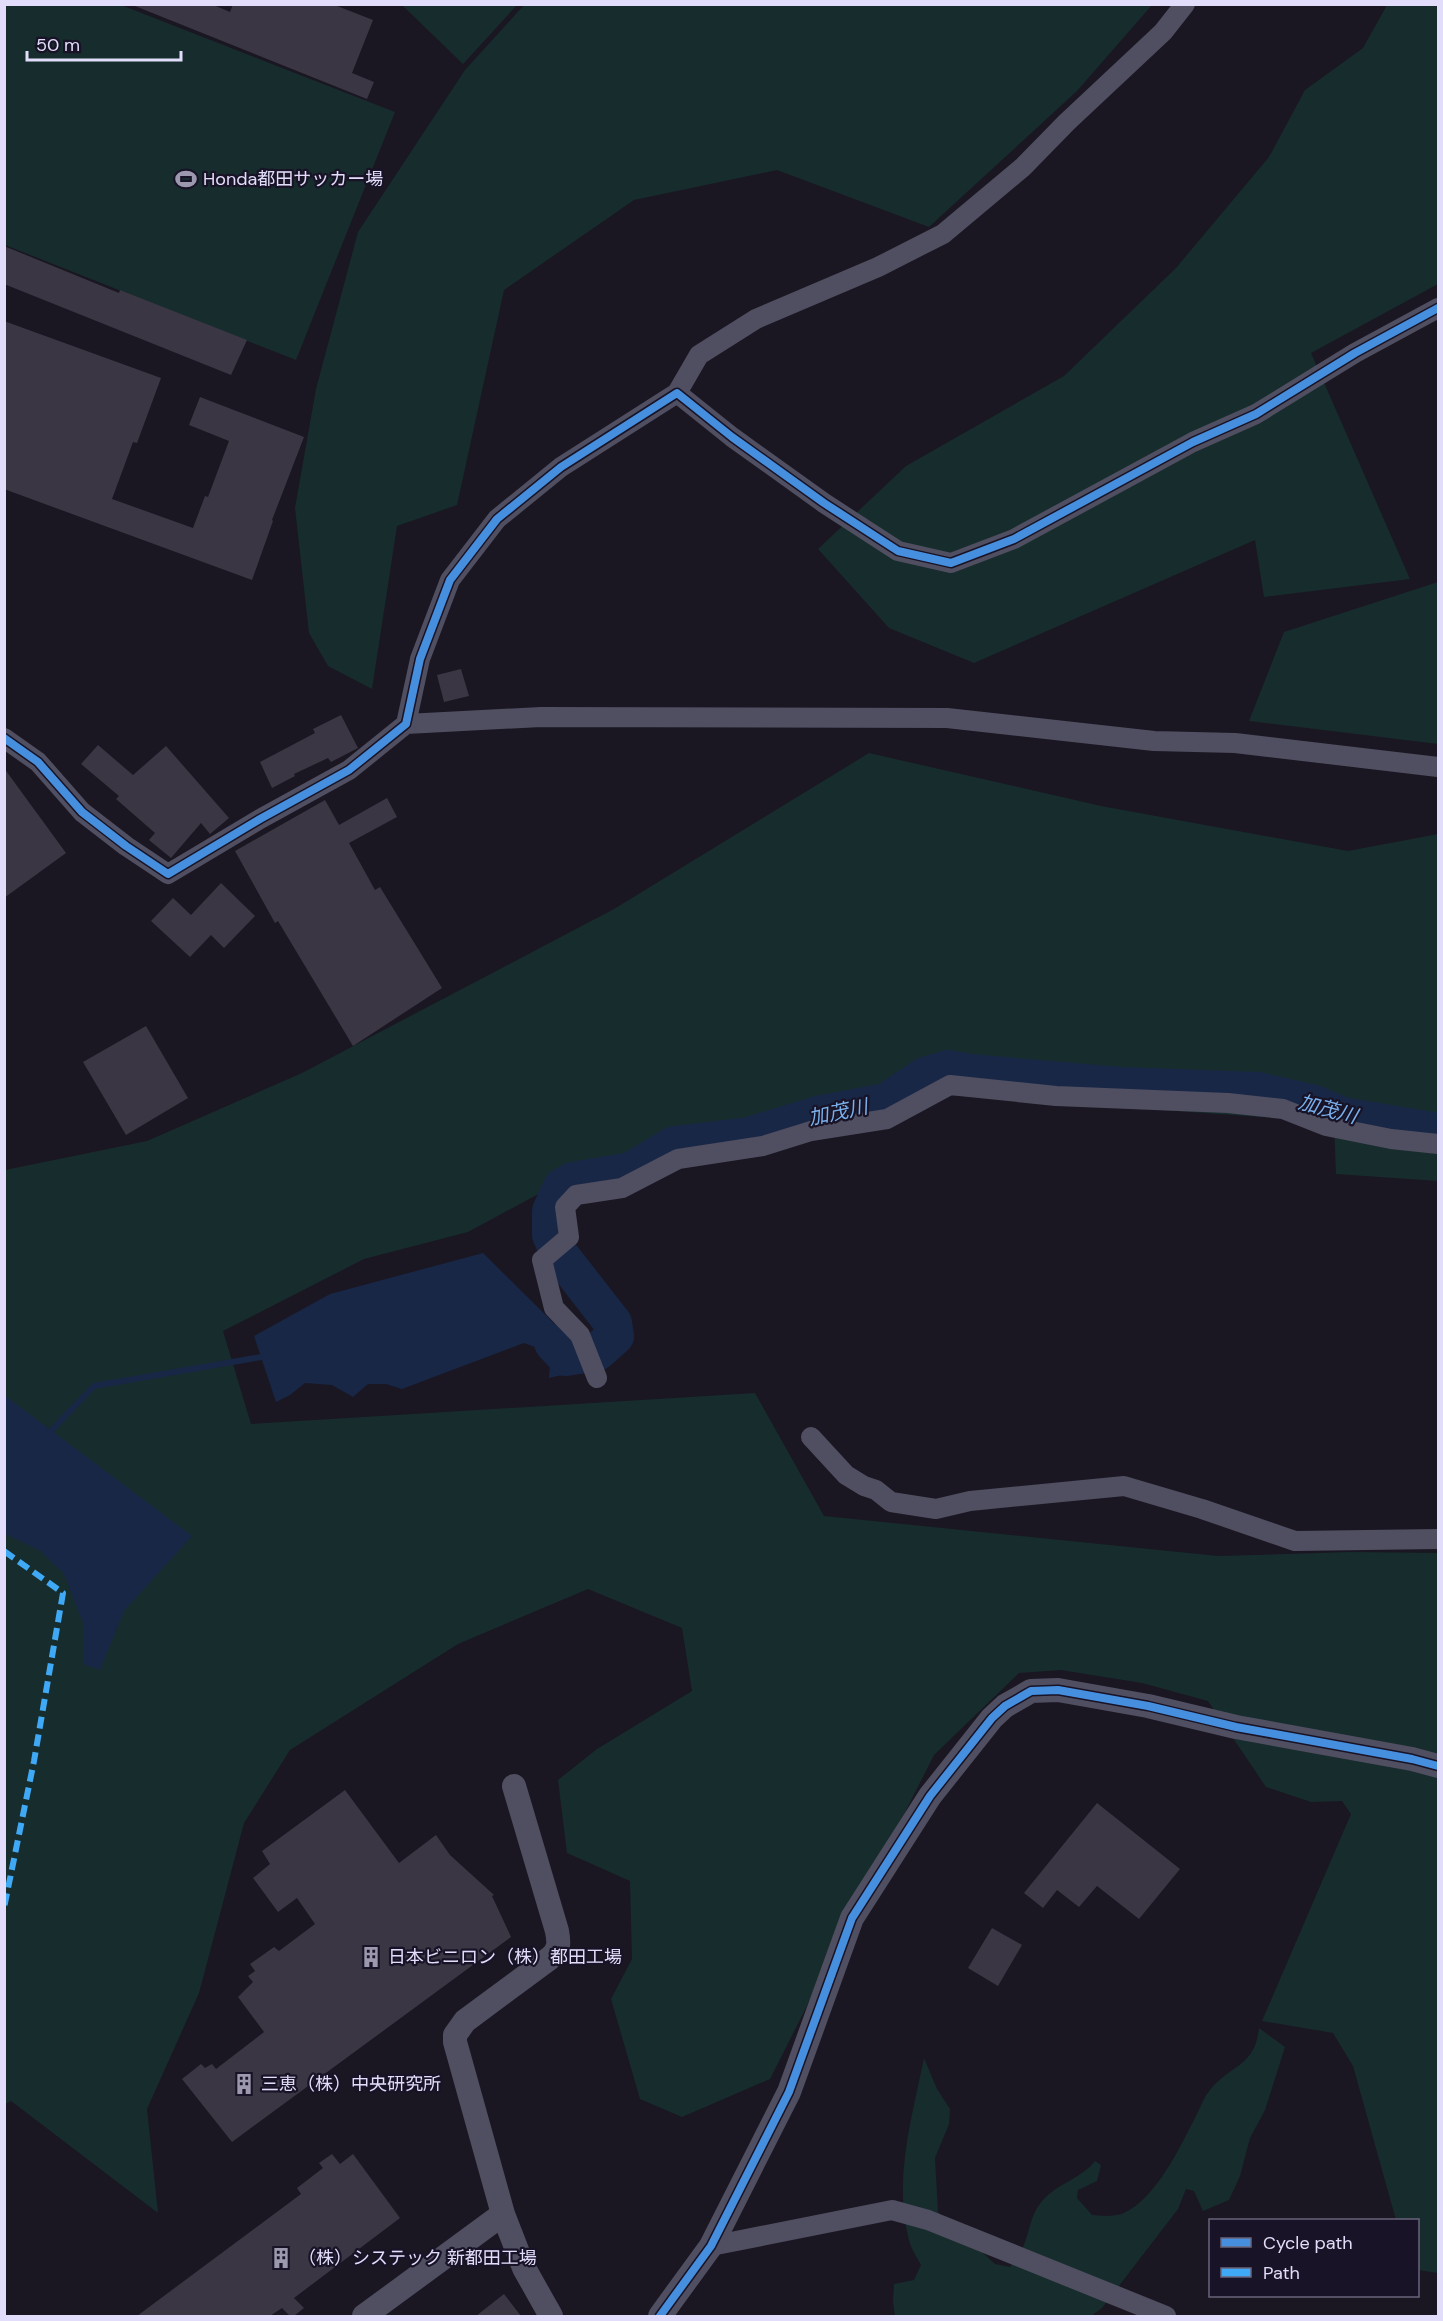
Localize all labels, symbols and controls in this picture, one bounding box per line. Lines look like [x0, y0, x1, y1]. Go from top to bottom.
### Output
scale bar [27, 24, 182, 62]
text: 50 m [36, 33, 80, 57]
sports icon: Honda都田サッカー場 [174, 167, 198, 191]
place label: Honda都田サッカー場 [203, 167, 383, 191]
water label: 加茂川 [1296, 1089, 1362, 1130]
water label: 加茂川 [806, 1093, 872, 1131]
building icon: 日本ビニロン（株）都田工場 [359, 1945, 383, 1969]
place label: 日本ビニロン（株）都田工場 [388, 1945, 622, 1969]
building icon: 三恵（株）中央研究所 [232, 2072, 256, 2096]
place label: 三恵（株）中央研究所 [261, 2072, 441, 2096]
legend [1209, 2219, 1419, 2297]
text: Cycle path [1263, 2231, 1353, 2255]
building icon: （株）システック 新都田工場 [269, 2246, 293, 2270]
place label: （株）システック 新都田工場 [298, 2246, 537, 2270]
text: Path [1263, 2261, 1300, 2285]

